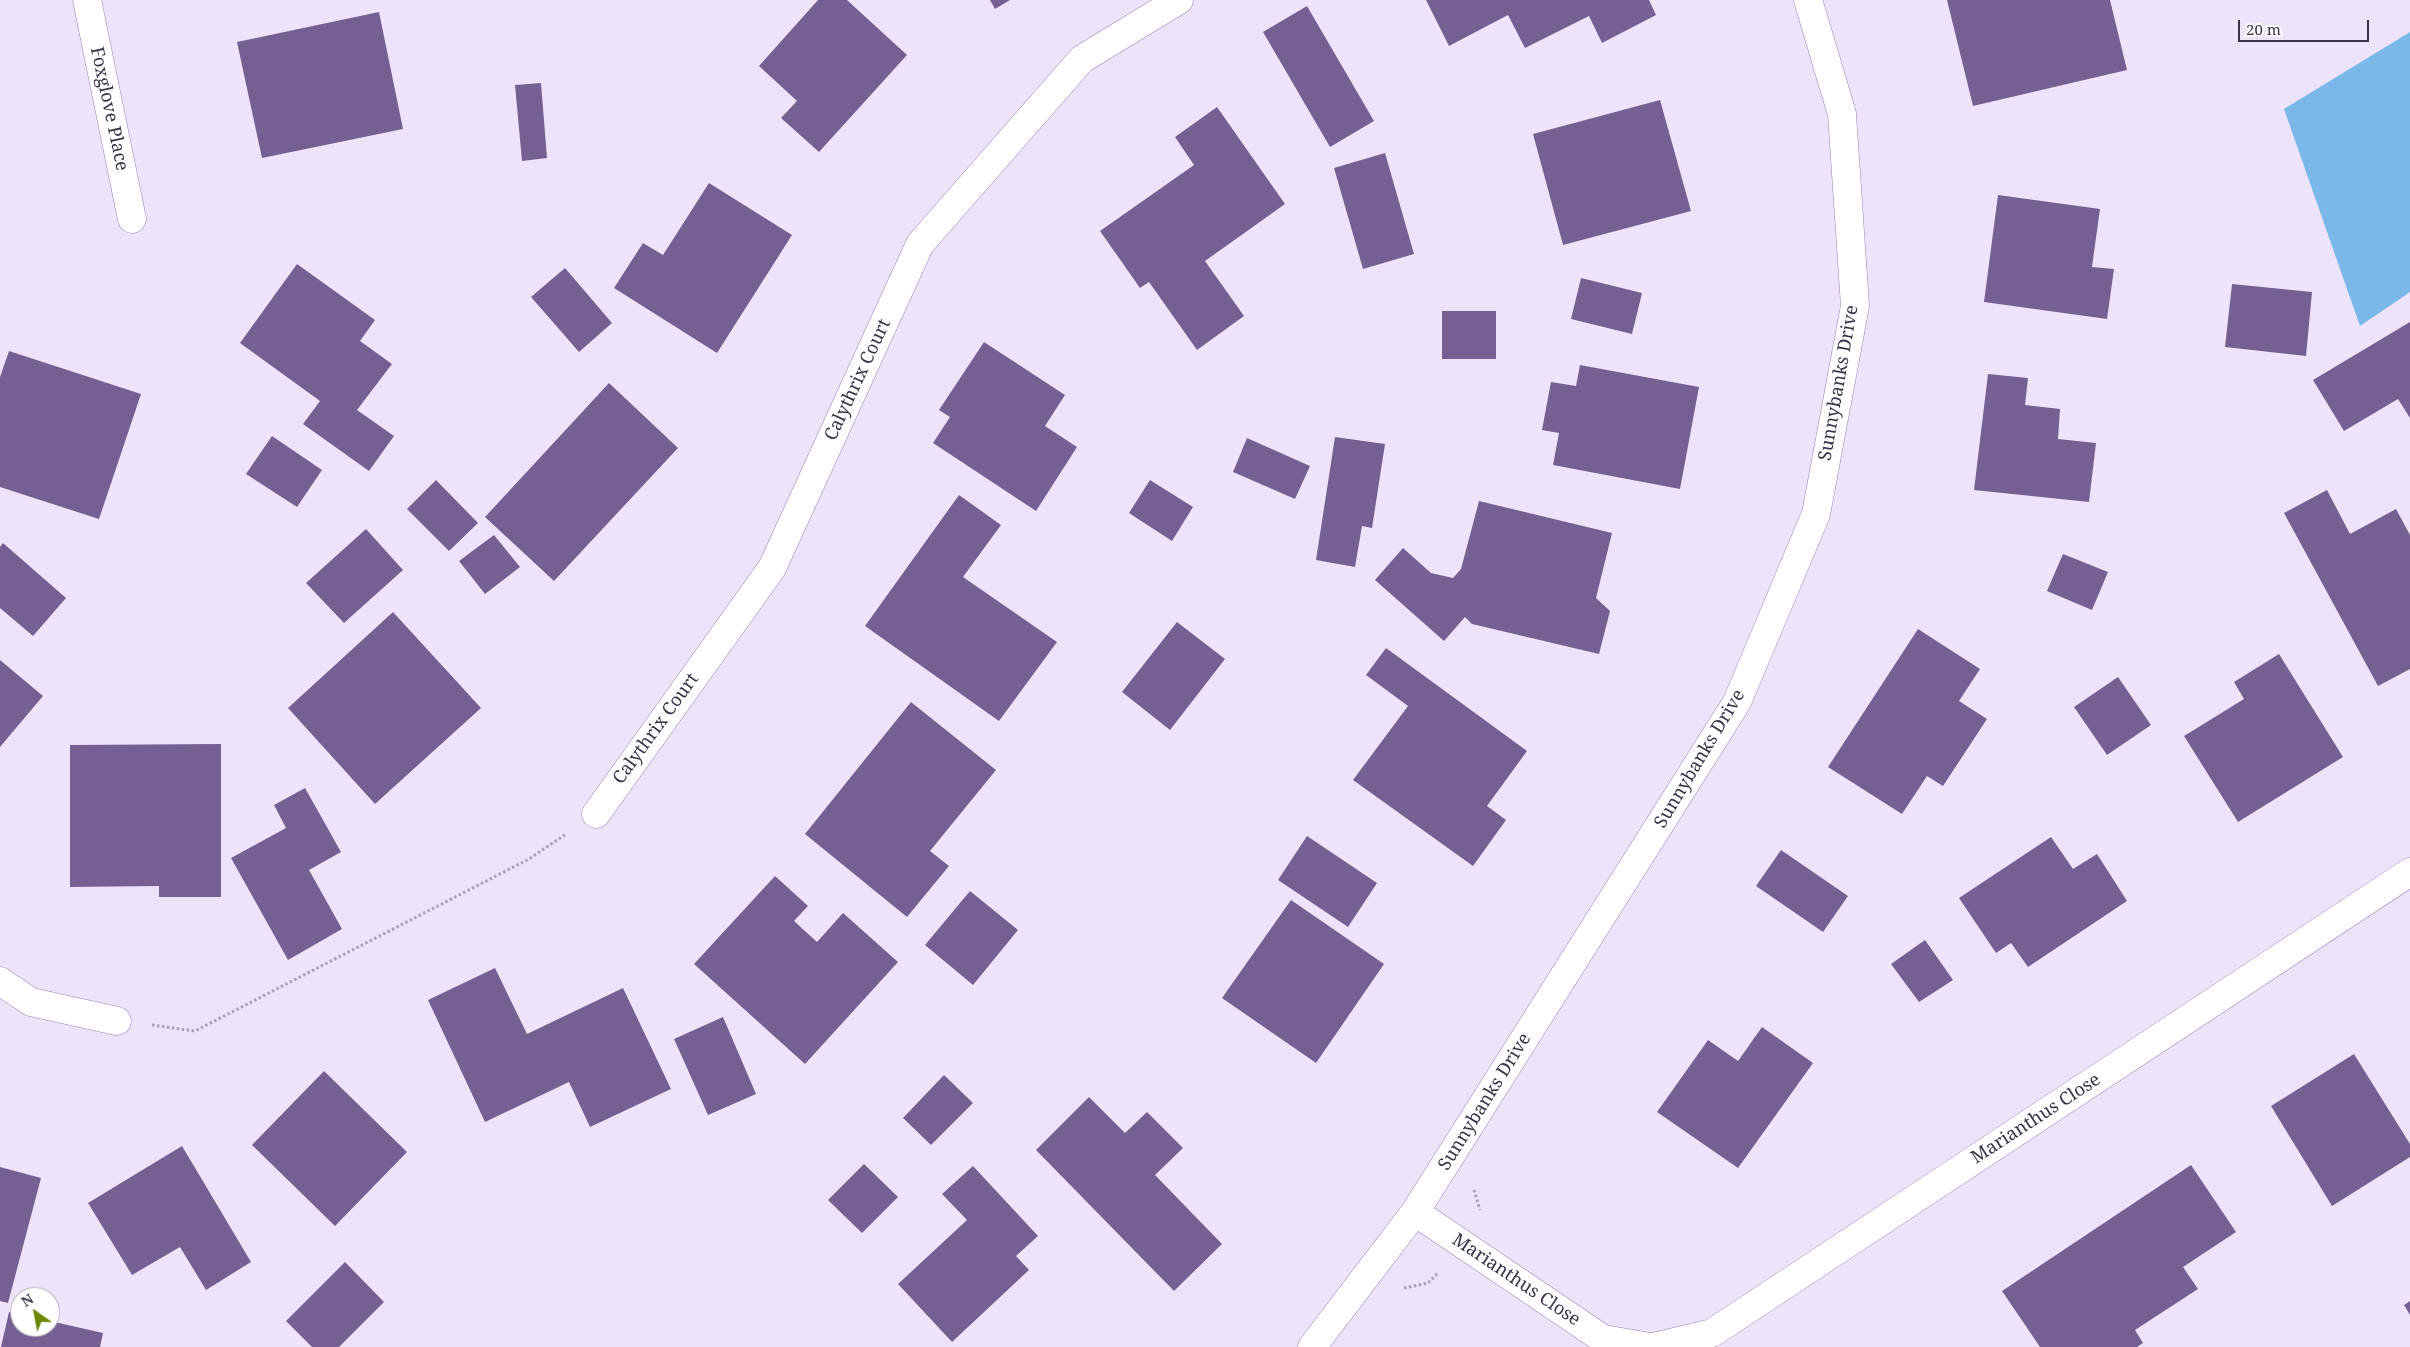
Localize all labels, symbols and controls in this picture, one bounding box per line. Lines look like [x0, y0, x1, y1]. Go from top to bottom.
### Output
scale bar [2240, 10, 2371, 42]
text: 20 m [2246, 19, 2281, 39]
street label: Foxglove Place [85, 45, 133, 173]
street label: Sunnybanks Drive [1815, 303, 1863, 463]
street label: Calythrix Court [820, 316, 896, 444]
street label: Calythrix Court [609, 669, 703, 789]
street label: Sunnybanks Drive [1650, 686, 1750, 832]
street label: Sunnybanks Drive [1434, 1029, 1536, 1175]
street label: Marianthus Close [1967, 1069, 2105, 1169]
street label: Marianthus Close [1448, 1229, 1584, 1331]
north arrow [10, 1287, 60, 1337]
text: N [17, 1289, 37, 1311]

